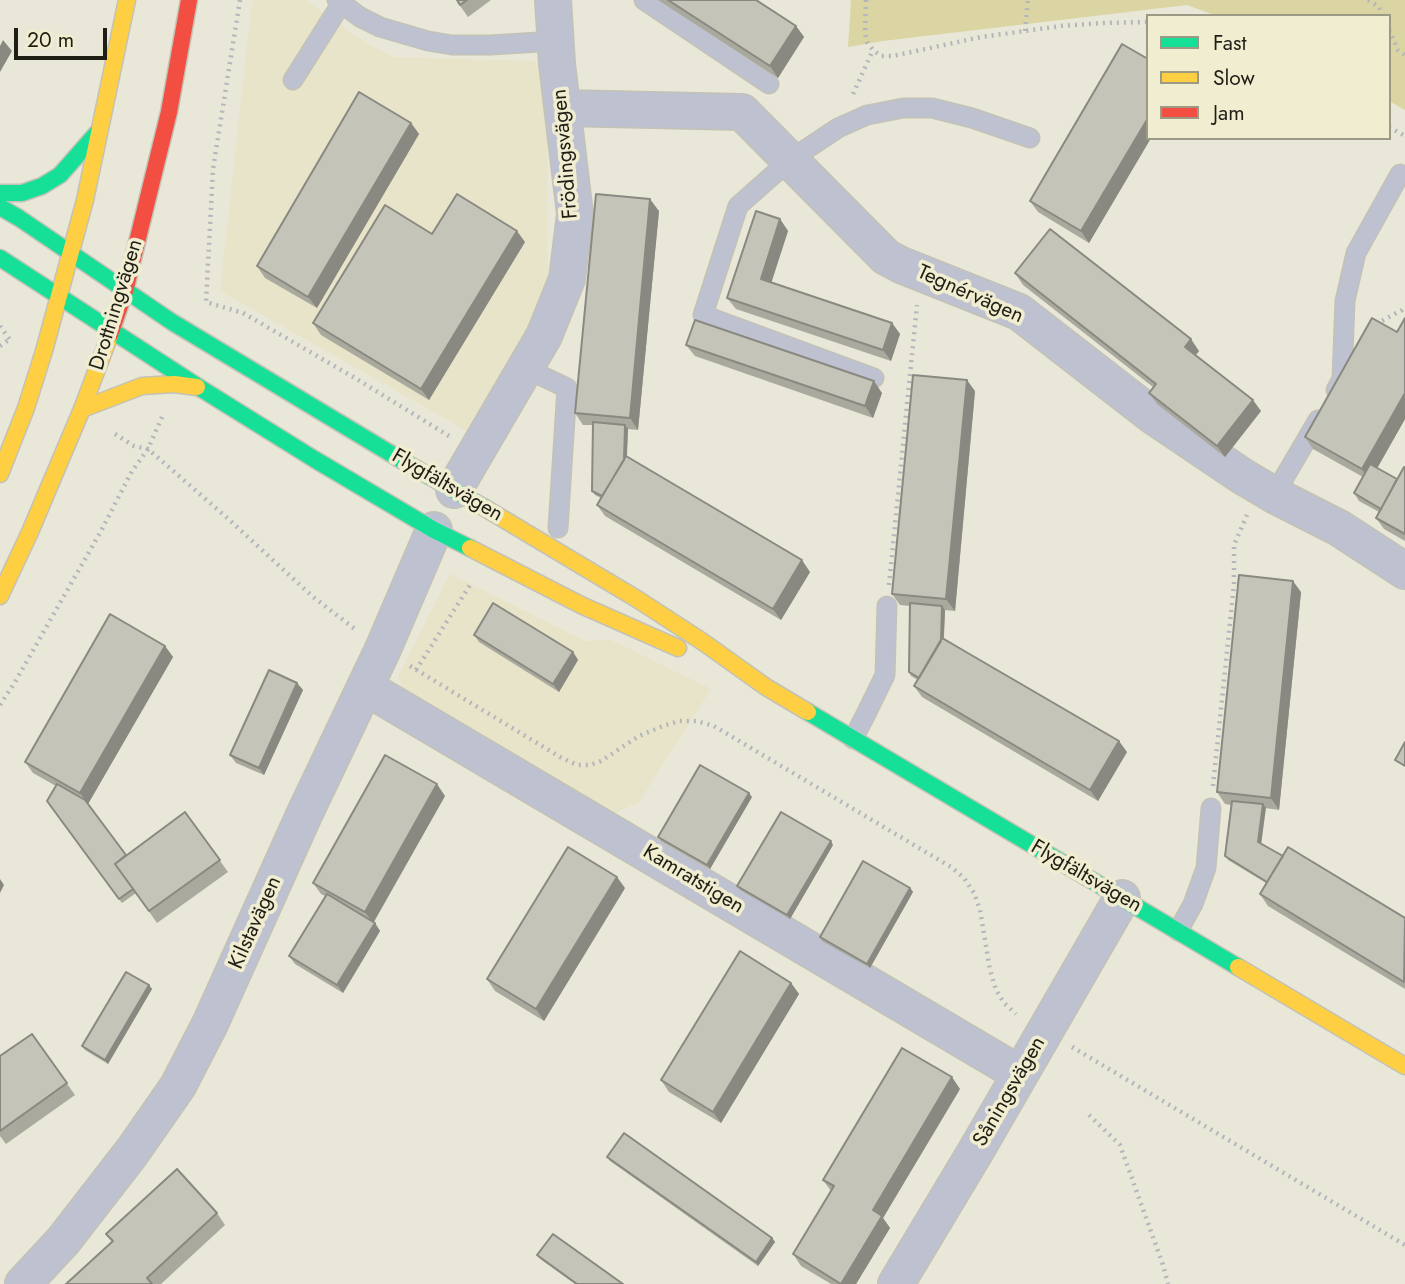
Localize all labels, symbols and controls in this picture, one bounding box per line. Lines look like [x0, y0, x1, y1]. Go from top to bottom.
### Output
scale bar [18, 14, 110, 58]
legend [1146, 14, 1391, 140]
text: 20 m [27, 25, 74, 55]
text: Fast [1213, 28, 1246, 58]
text: Slow [1213, 63, 1255, 93]
street label: Frödingsvägen [548, 88, 584, 220]
text: Jam [1213, 98, 1245, 128]
street label: Drottningvägen [85, 237, 149, 373]
street label: Tegnérvägen [913, 260, 1027, 330]
street label: Flygfältsvägen [387, 444, 507, 528]
street label: Flygfältsvägen [1026, 835, 1146, 919]
street label: Kamratstigen [638, 840, 748, 920]
street label: Kilstavägen [224, 873, 288, 973]
street label: Såningsvägen [968, 1033, 1052, 1151]

